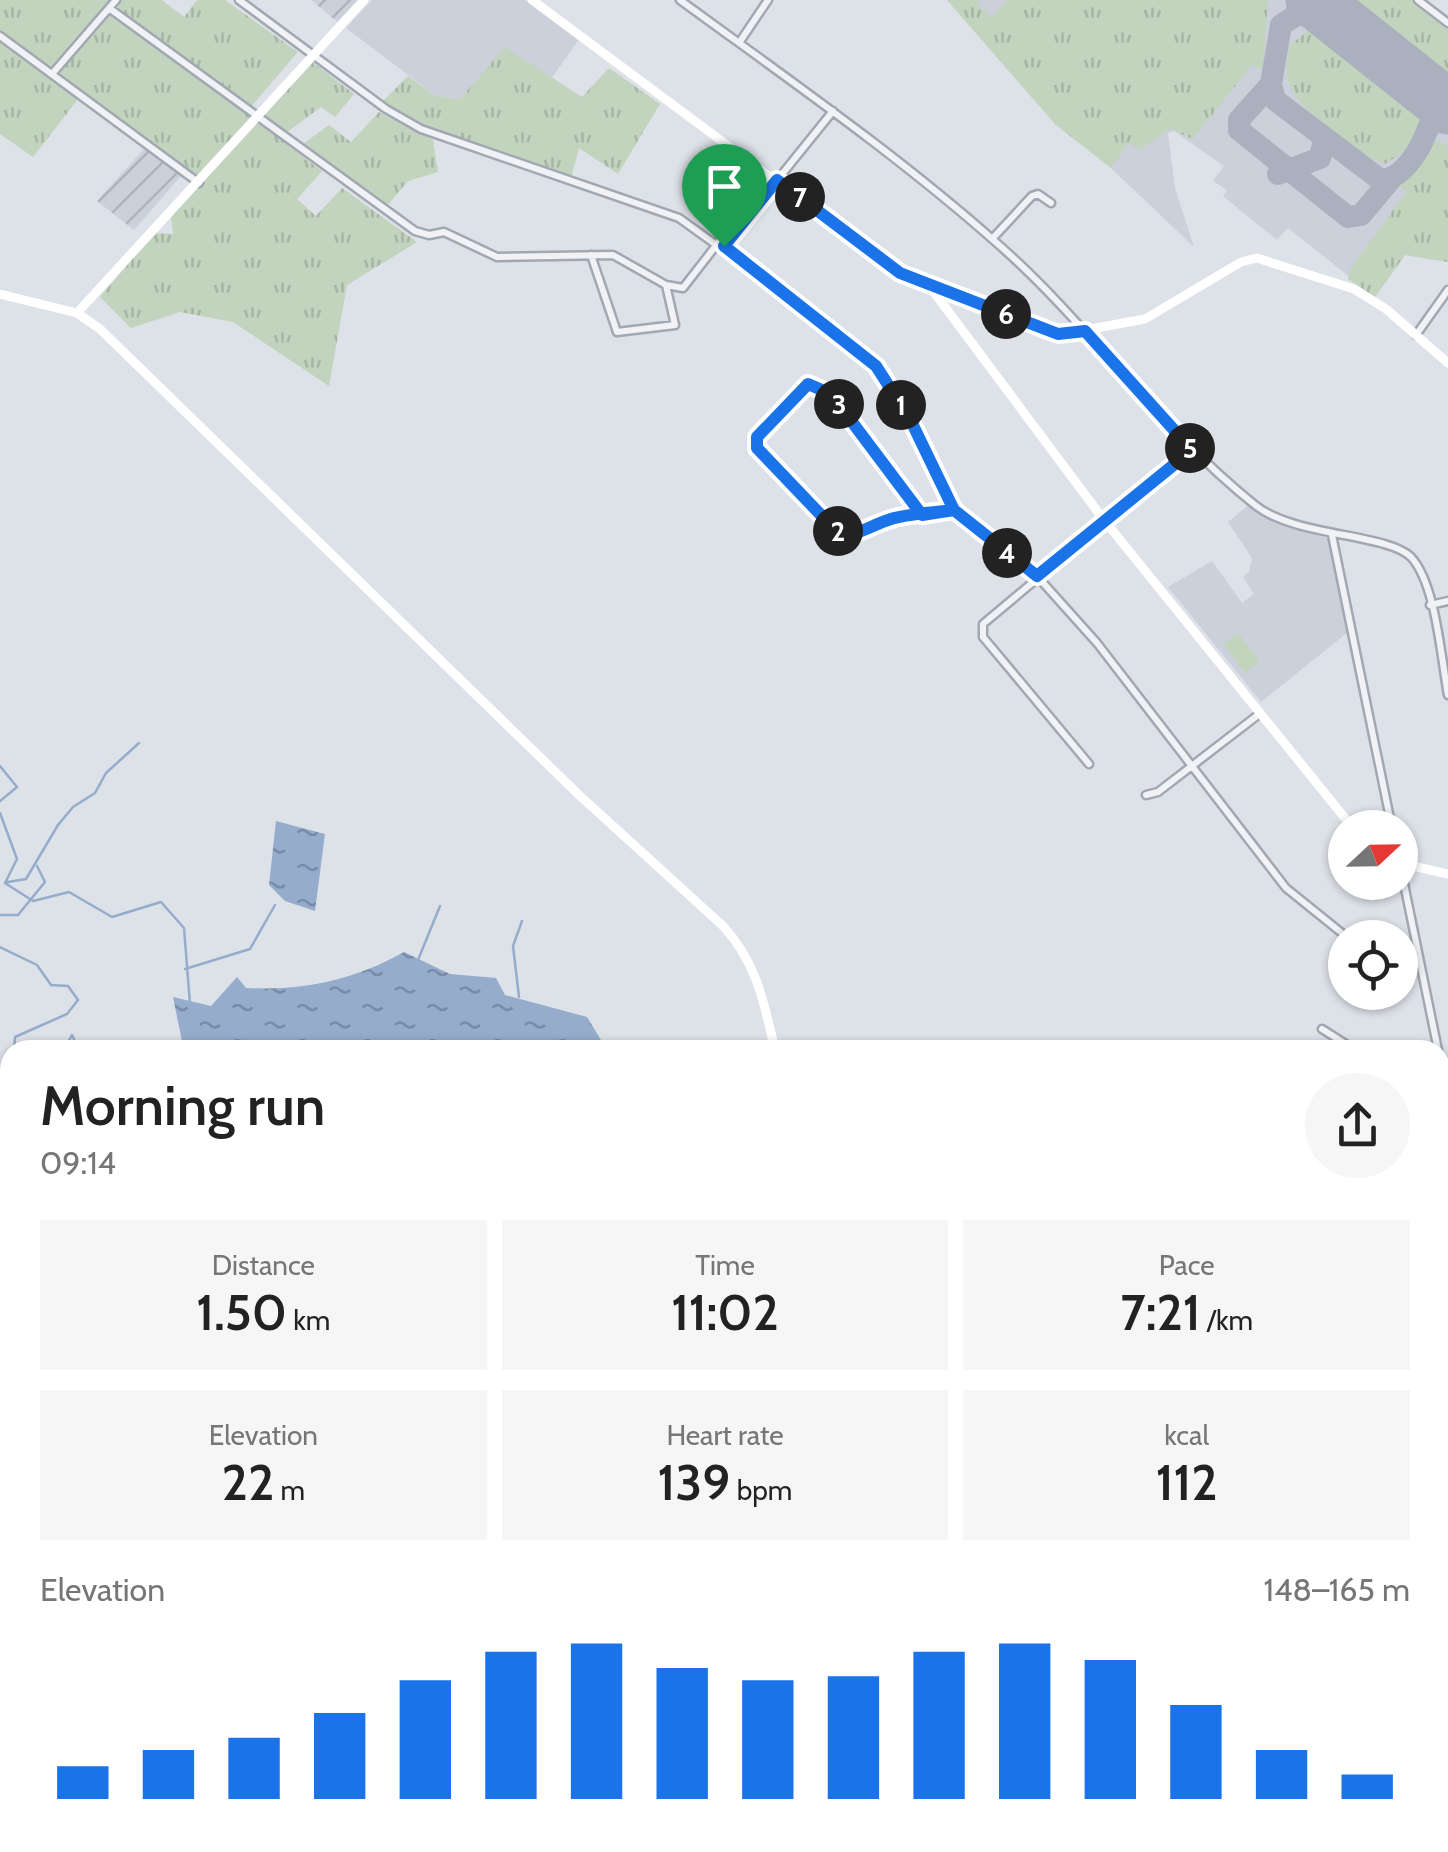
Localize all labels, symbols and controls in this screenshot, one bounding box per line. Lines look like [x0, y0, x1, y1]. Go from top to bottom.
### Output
pin [682, 144, 767, 247]
icon: arrive [697, 159, 752, 214]
pin: 7 [775, 172, 825, 222]
text: 7 [793, 180, 807, 214]
pin: 6 [981, 289, 1031, 339]
text: 6 [998, 297, 1014, 331]
pin: 3 [814, 379, 864, 429]
pin: 1 [876, 380, 926, 430]
text: 3 [831, 387, 847, 421]
text: 1 [896, 388, 906, 422]
pin: 5 [1165, 423, 1215, 473]
text: 5 [1182, 431, 1198, 465]
pin: 2 [813, 506, 863, 556]
text: 2 [831, 514, 845, 548]
pin: 4 [982, 528, 1032, 578]
text: 4 [998, 536, 1016, 570]
north arrow [1328, 810, 1418, 900]
map controls [1328, 810, 1418, 1010]
button: locate [1328, 920, 1418, 1010]
text: Morning run [40, 1072, 325, 1139]
button: share [1305, 1073, 1410, 1178]
text: 09:14 [40, 1143, 116, 1182]
text: Distance [212, 1248, 315, 1282]
text: Time [695, 1248, 755, 1282]
text: Pace [1159, 1248, 1215, 1282]
text: 1.50 [196, 1282, 287, 1343]
text: 11:02 [671, 1282, 779, 1343]
text: 7:21 [1120, 1282, 1201, 1343]
text: km [287, 1303, 330, 1337]
text: /km [1201, 1303, 1253, 1337]
text: Elevation [209, 1418, 318, 1452]
text: Heart rate [666, 1418, 784, 1452]
text: kcal [1164, 1418, 1209, 1452]
text: 22 [222, 1452, 274, 1513]
text: 139 [658, 1452, 730, 1513]
text: 112 [1156, 1452, 1218, 1513]
text: m [274, 1473, 305, 1507]
text: bpm [730, 1473, 792, 1507]
text: Elevation [40, 1570, 165, 1609]
text: 148–165 m [1264, 1570, 1410, 1609]

